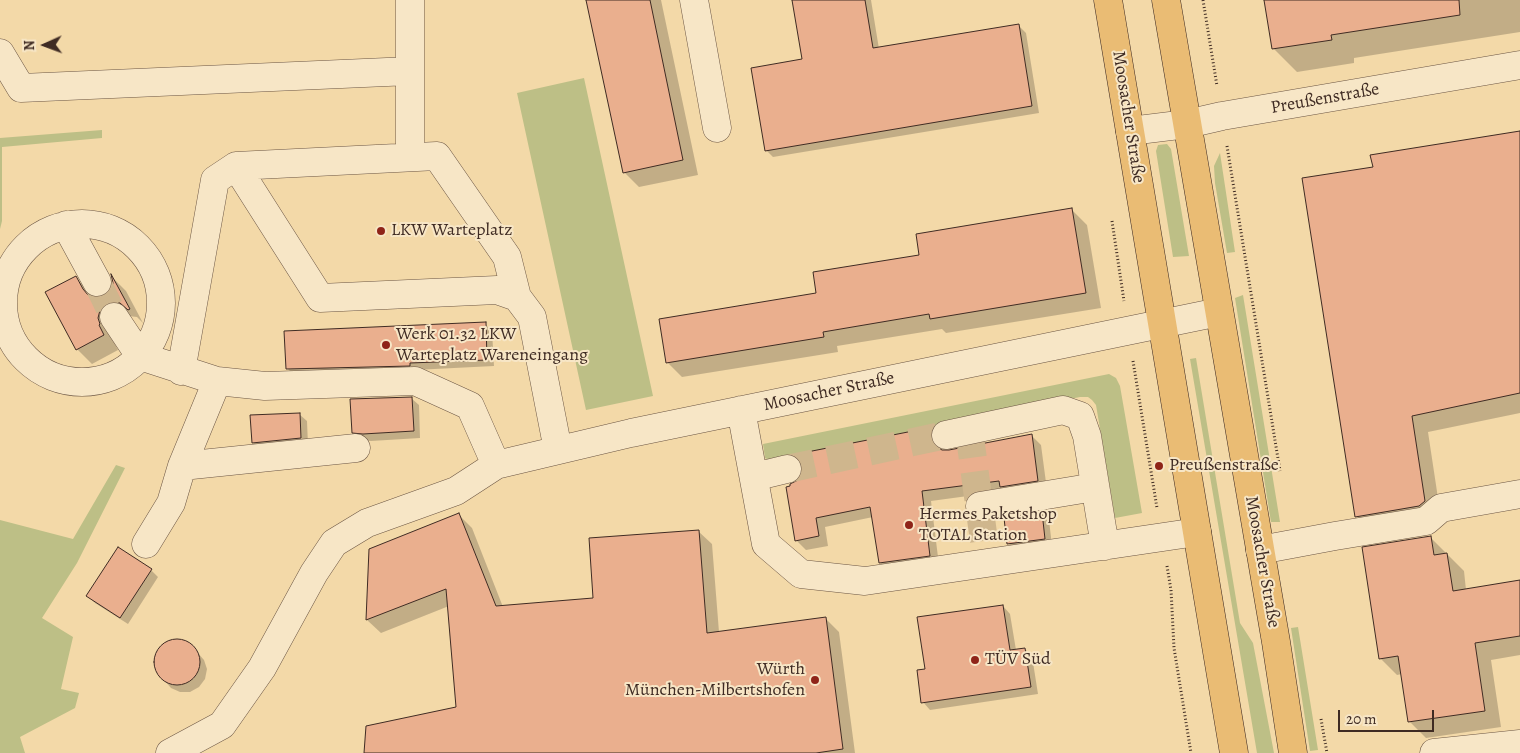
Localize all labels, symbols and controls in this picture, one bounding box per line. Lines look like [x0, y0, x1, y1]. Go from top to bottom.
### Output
north arrow [20, 20, 70, 70]
text: N [20, 40, 39, 51]
street label: Moosacher Straße [1107, 49, 1149, 185]
street label: Preußenstraße [1269, 79, 1381, 119]
place label: LKW Warteplatz [391, 220, 513, 242]
marker: LKW Warteplatz [375, 225, 387, 237]
place label: Werk 01.32 LKW Warteplatz Wareneingang [396, 324, 588, 366]
marker: Werk 01.32 LKW Warteplatz Wareneingang [380, 339, 392, 351]
street label: Moosacher Straße [761, 368, 897, 416]
place label: Preußenstraße [1169, 455, 1279, 477]
marker: Preußenstraße [1153, 460, 1165, 472]
street label: Moosacher Straße [1240, 494, 1284, 630]
place label: Hermes Paketshop TOTAL Station [919, 504, 1057, 546]
marker: Hermes Paketshop TOTAL Station [903, 519, 915, 531]
place label: TÜV Süd [985, 649, 1051, 671]
marker: TÜV Süd [969, 654, 981, 666]
place label: Würth München-Milbertshofen [625, 659, 805, 702]
marker: Würth München-Milbertshofen [809, 674, 821, 686]
scale bar [1340, 700, 1436, 732]
text: 20 m [1346, 709, 1377, 729]

